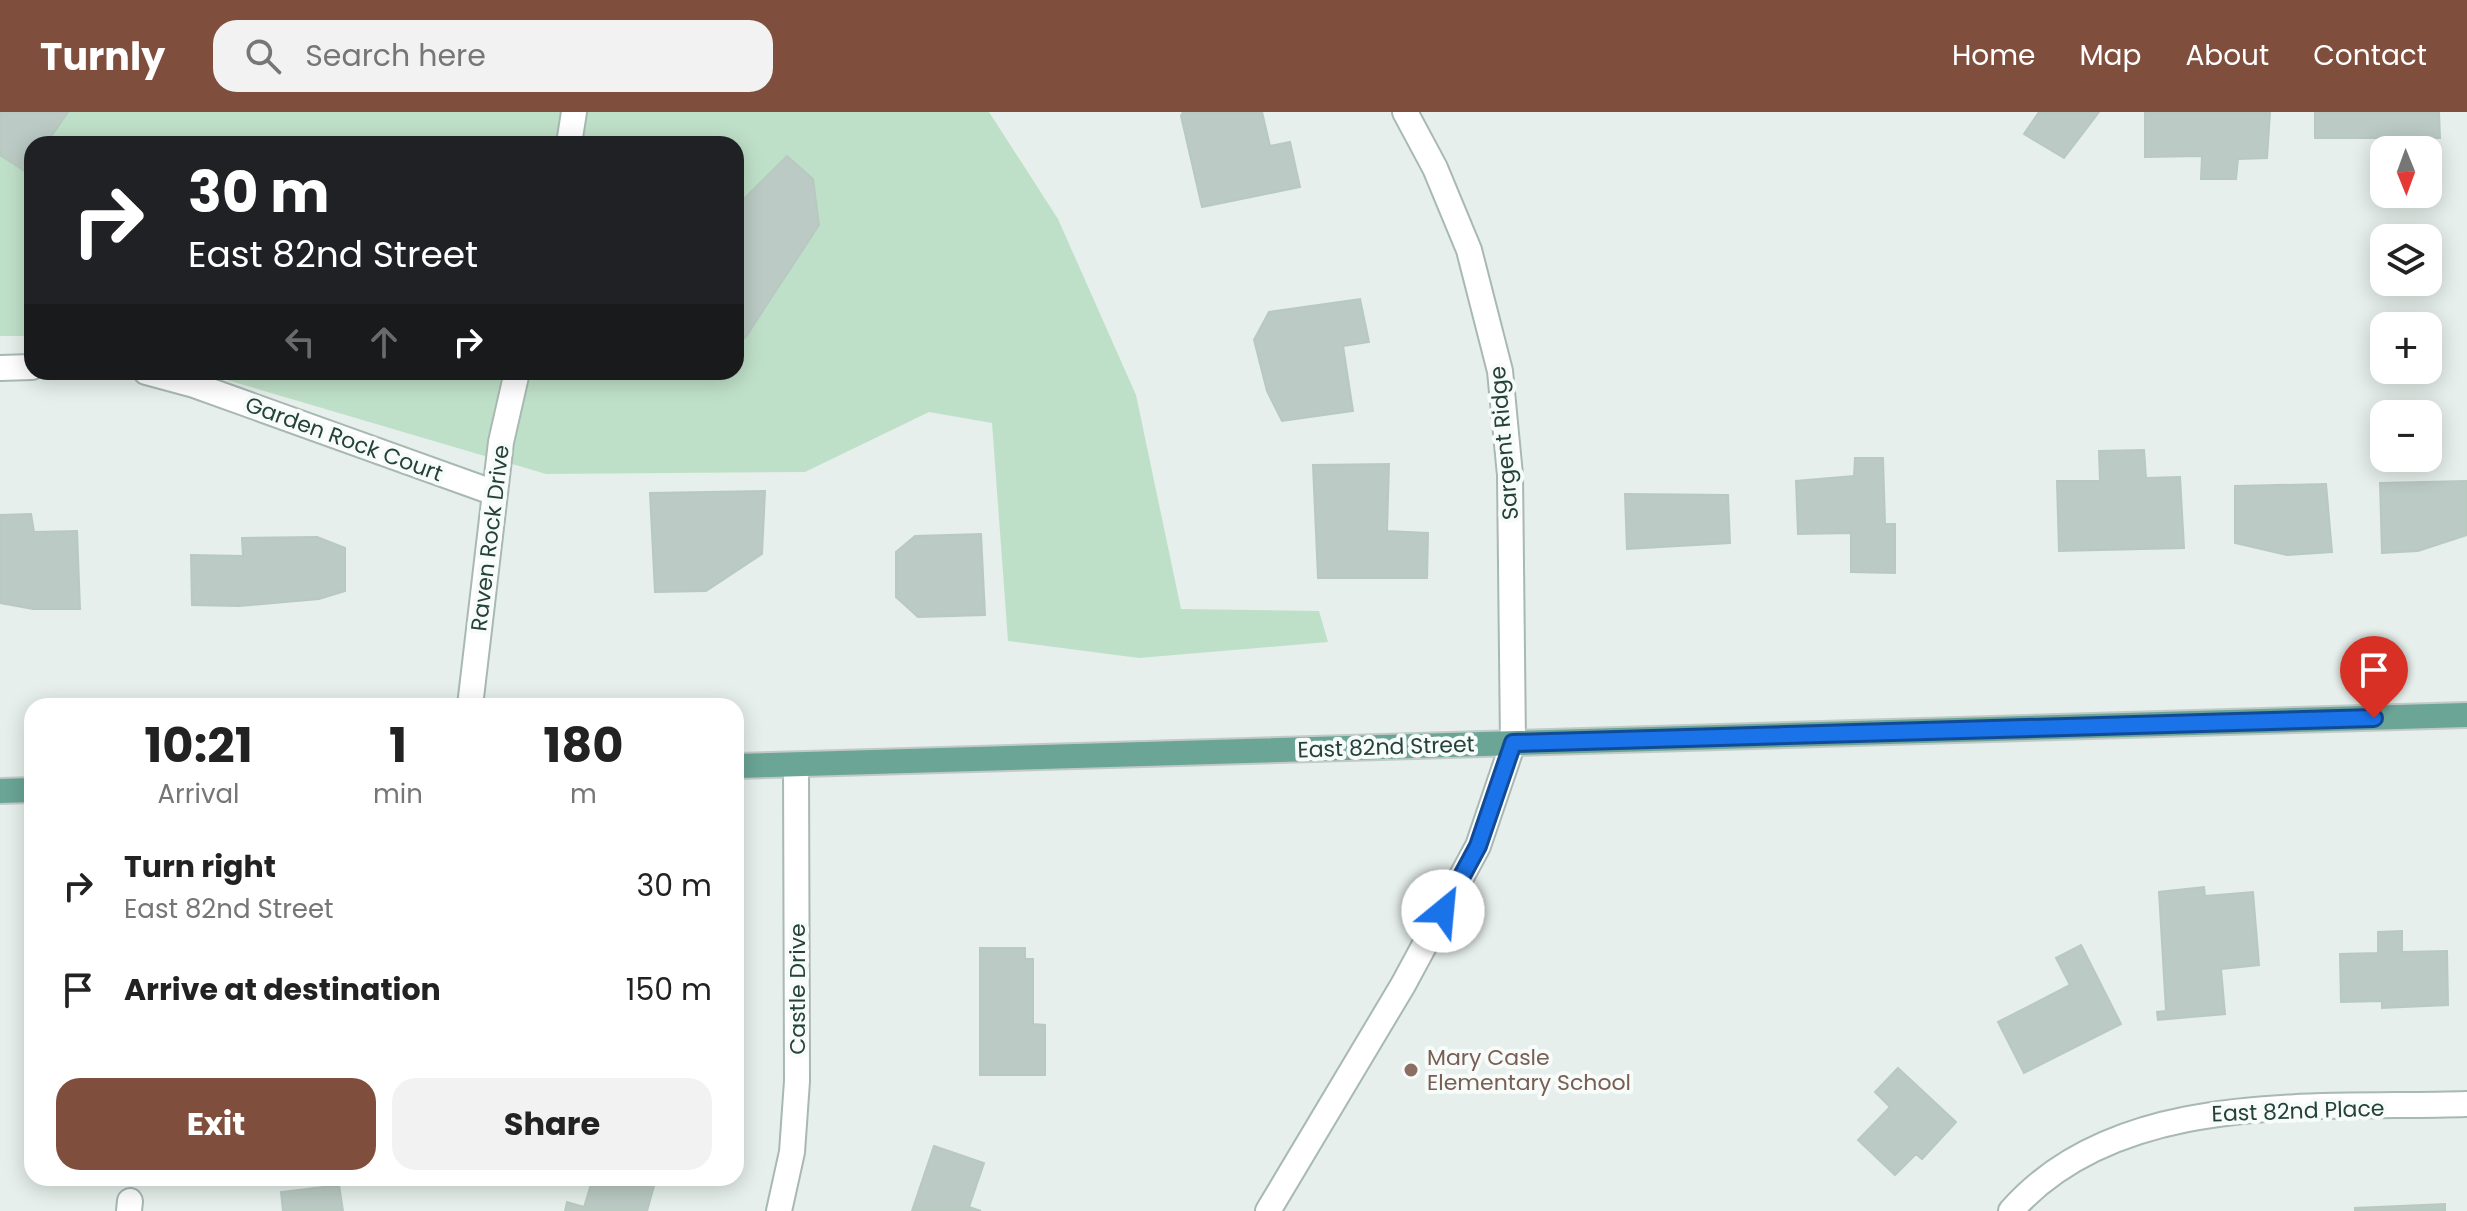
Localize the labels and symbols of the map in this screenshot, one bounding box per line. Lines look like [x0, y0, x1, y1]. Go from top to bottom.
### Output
north arrow [2370, 136, 2442, 208]
street label: Sargent Ridge [1482, 365, 1526, 521]
street label: Garden Rock Court [241, 389, 447, 489]
street label: Raven Rock Drive [463, 443, 517, 633]
pin [2340, 636, 2408, 718]
street label: East 82nd Street [1297, 728, 1475, 766]
position arrow [1401, 869, 1485, 953]
street label: Castle Drive [782, 923, 813, 1055]
place label: Mary Casle Elementary School [1427, 1042, 1631, 1098]
marker: Mary Casle Elementary School [1402, 1061, 1420, 1079]
street label: East 82nd Place [2211, 1092, 2385, 1130]

